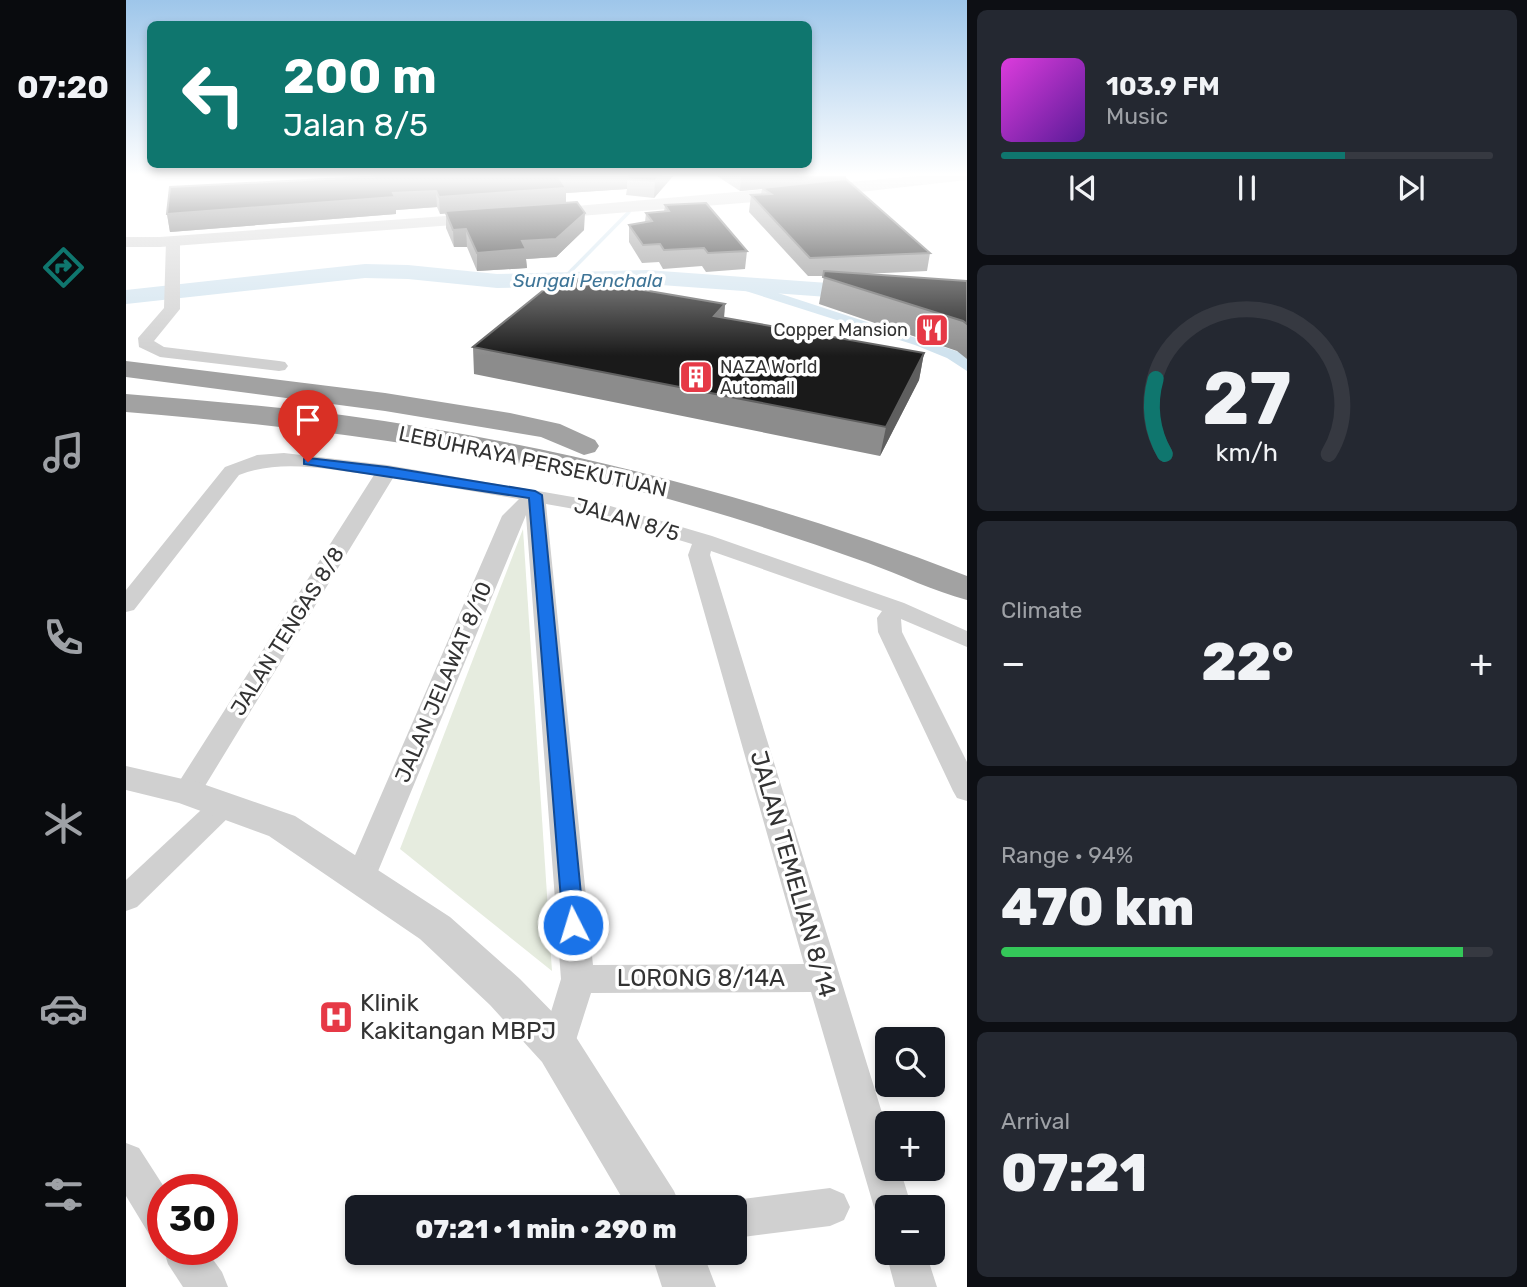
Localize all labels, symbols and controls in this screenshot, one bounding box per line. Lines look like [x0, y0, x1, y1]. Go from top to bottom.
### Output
text: 200 m [283, 47, 437, 105]
icon: left [168, 49, 259, 140]
text: 07:20 [17, 68, 109, 106]
text: 103.9 FM [1106, 71, 1220, 102]
text: Music [1106, 102, 1168, 130]
text: Jalan 8/5 [283, 106, 428, 144]
icon: previous [1064, 169, 1102, 207]
icon: pause [1228, 169, 1266, 207]
icon: next [1392, 169, 1430, 207]
icon: directions [39, 243, 88, 292]
water label: Sungai Penchala [513, 269, 663, 292]
restaurant icon: Copper Mansion [913, 311, 951, 349]
place label: Copper Mansion [773, 319, 908, 341]
place label: NAZA World Automall [720, 356, 817, 399]
text: 27 [1202, 357, 1292, 443]
building icon: NAZA World Automall [677, 358, 715, 396]
pin [278, 390, 338, 462]
icon: arrive [289, 401, 327, 439]
street label: LEBUHRAYA PERSEKUTUAN [397, 420, 669, 502]
icon: music [39, 428, 88, 477]
text: km/h [1216, 438, 1278, 467]
street label: JALAN 8/5 [571, 492, 683, 546]
street label: JALAN TENGAS 8/8 [225, 542, 349, 720]
street label: JALAN JELAWAT 8/10 [389, 578, 497, 786]
text: Climate [1001, 596, 1082, 624]
icon: phone [39, 613, 88, 662]
text: 22° [1201, 631, 1294, 693]
text: − [1001, 640, 1026, 686]
text: + [1469, 640, 1493, 686]
street label: JALAN TEMELIAN 8/14 [744, 748, 842, 1001]
icon: climate [39, 799, 88, 848]
text: Range · 94% [1001, 841, 1133, 869]
text: 470 km [1001, 876, 1194, 938]
position arrow [536, 888, 610, 962]
street label: LORONG 8/14A [617, 964, 785, 992]
icon: car [39, 984, 88, 1033]
place label: Klinik Kakitangan MBPJ [360, 989, 556, 1045]
hospital icon: Klinik Kakitangan MBPJ [317, 998, 355, 1036]
map controls [875, 1027, 945, 1265]
button: search [875, 1027, 945, 1097]
text: Arrival [1001, 1107, 1070, 1135]
button: + [875, 1111, 945, 1181]
text: 07:21 [1001, 1142, 1147, 1204]
icon: filters [39, 1170, 88, 1219]
speed limit sign: 30 [147, 1174, 238, 1265]
button: − [875, 1195, 945, 1265]
text: 07:21 · 1 min · 290 m [415, 1214, 677, 1245]

